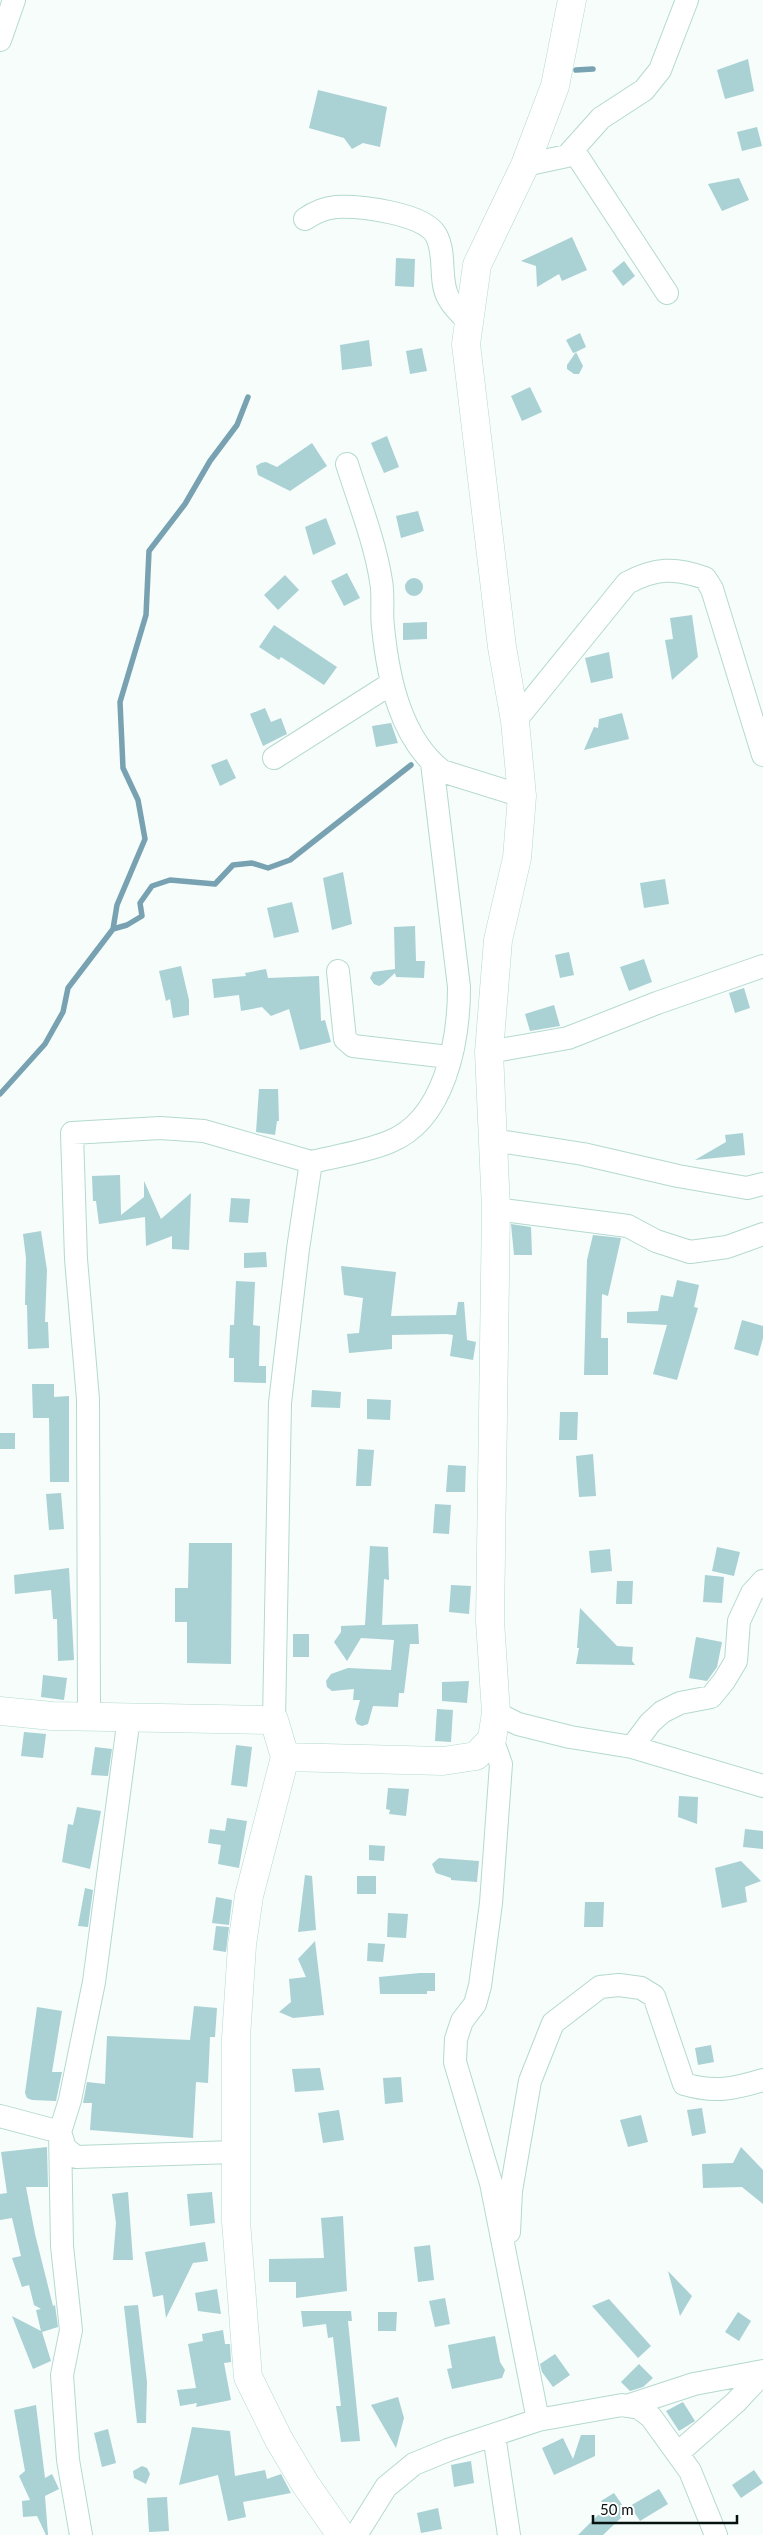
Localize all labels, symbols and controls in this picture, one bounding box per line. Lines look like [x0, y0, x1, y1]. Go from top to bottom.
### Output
scale bar [593, 2492, 737, 2524]
text: 50 m [600, 2500, 634, 2518]

